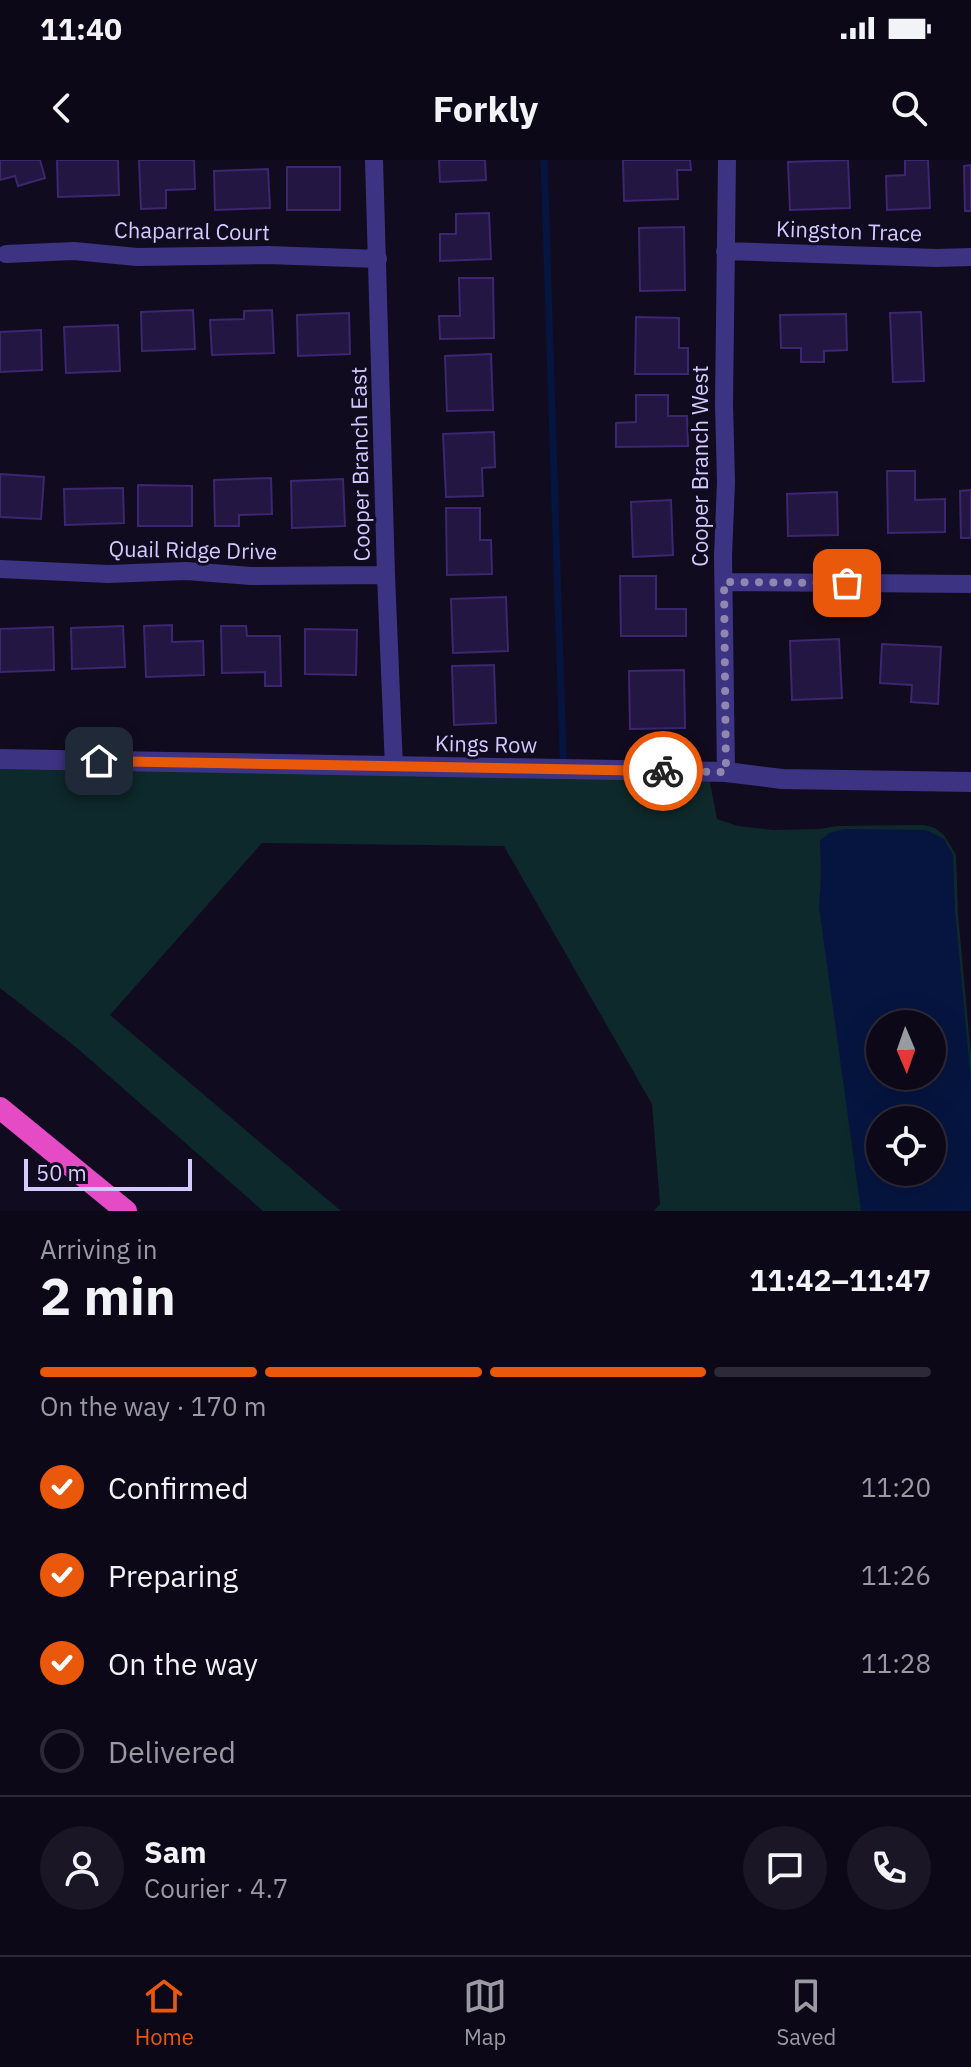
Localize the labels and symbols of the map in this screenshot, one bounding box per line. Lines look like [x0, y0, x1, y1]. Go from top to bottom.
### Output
street label: Kingston Trace [776, 213, 923, 248]
street label: Chaparral Court [114, 215, 270, 246]
street label: Cooper Branch West [685, 365, 714, 567]
street label: Cooper Branch East [343, 366, 376, 562]
street label: Quail Ridge Drive [108, 534, 278, 565]
pin [813, 549, 881, 617]
pin [65, 727, 133, 795]
street label: Kings Row [435, 728, 538, 759]
courier [623, 731, 703, 811]
north arrow [866, 1010, 946, 1090]
scale bar [24, 1155, 192, 1191]

